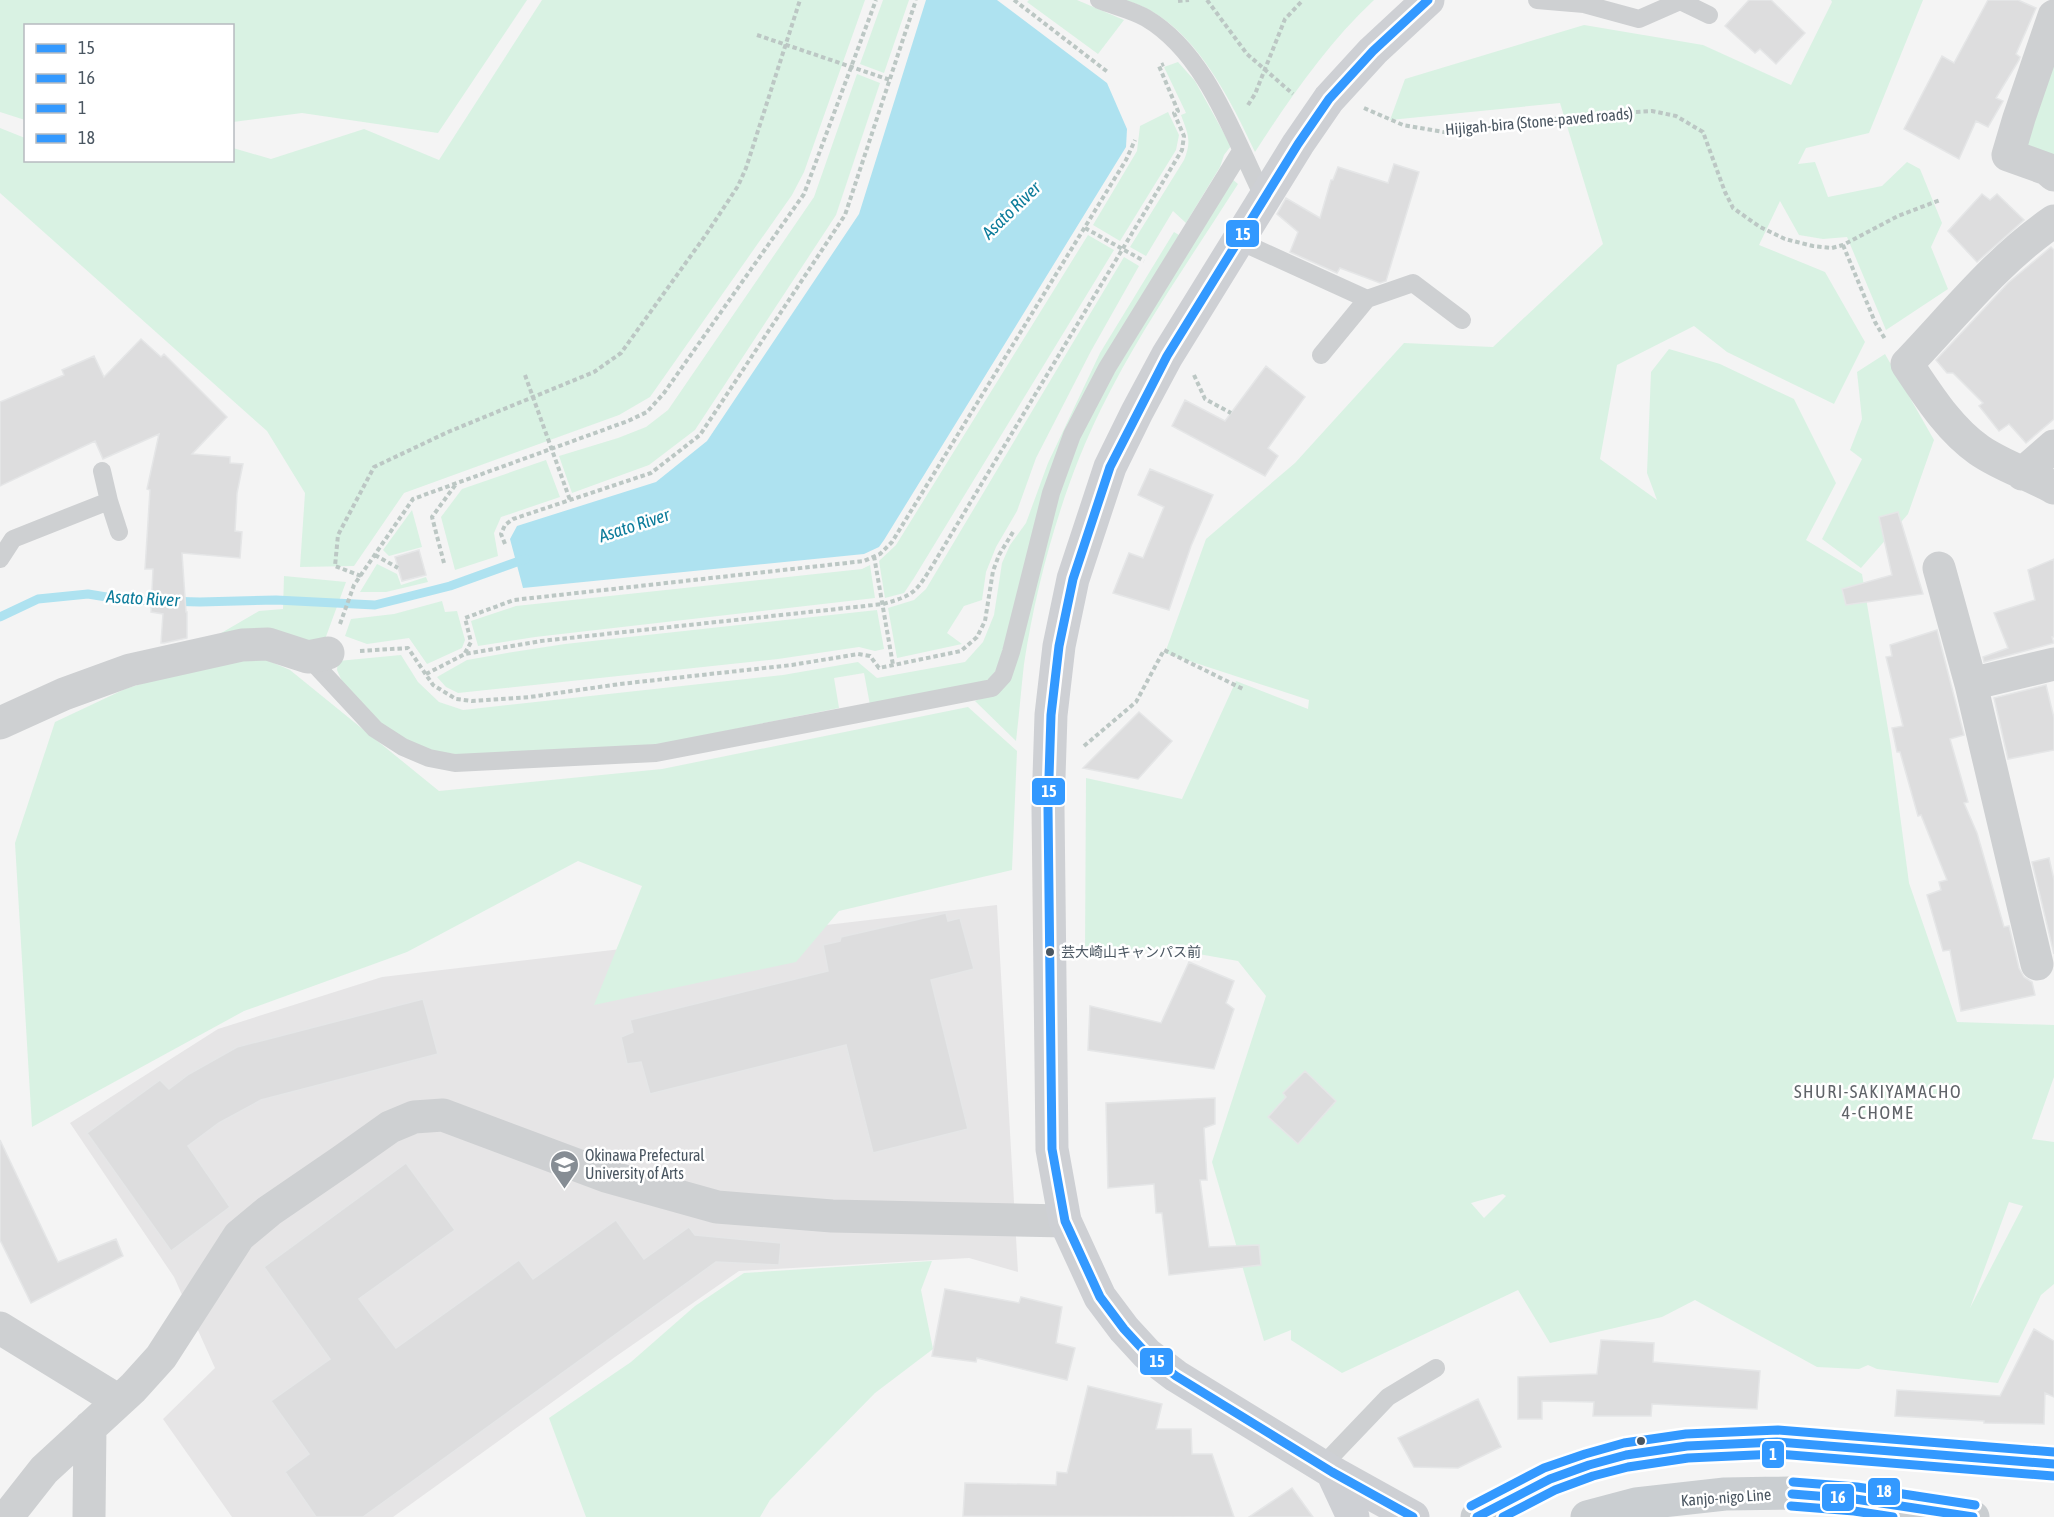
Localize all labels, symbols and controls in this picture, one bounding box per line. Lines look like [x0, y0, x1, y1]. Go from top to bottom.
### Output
legend [24, 24, 234, 162]
text: 15 [78, 37, 95, 58]
text: 16 [78, 67, 95, 88]
text: 1 [78, 97, 86, 118]
street label: Hijigah-bira (Stone-paved roads) [1445, 104, 1634, 139]
text: 18 [78, 127, 95, 148]
water label: Asato River [977, 177, 1045, 244]
line badge: 15 [1225, 219, 1260, 248]
text: 15 [1235, 225, 1251, 243]
water label: Asato River [595, 503, 673, 547]
water label: Asato River [105, 586, 181, 610]
line badge: 15 [1031, 777, 1066, 806]
text: 15 [1041, 782, 1057, 800]
place label: 芸大崎山キャンパス前 [1061, 944, 1201, 960]
marker: 芸大崎山キャンパス前 [1044, 946, 1056, 958]
district label: SHURI-SAKIYAMACHO 4-CHOME [1794, 1081, 1962, 1123]
place label: Okinawa Prefectural University of Arts [585, 1146, 705, 1183]
school or university icon: Okinawa Prefectural University of Arts [548, 1148, 580, 1190]
line badge: 15 [1139, 1347, 1174, 1376]
text: 15 [1149, 1352, 1165, 1370]
unlabelled marker [1635, 1435, 1647, 1447]
line badge: 1 [1761, 1440, 1785, 1469]
text: 1 [1769, 1445, 1777, 1463]
line badge: 18 [1867, 1477, 1901, 1506]
text: 18 [1876, 1482, 1892, 1500]
line badge: 16 [1821, 1483, 1855, 1512]
street label: Kanjo-nigo Line [1680, 1485, 1772, 1510]
text: 16 [1830, 1488, 1846, 1506]

